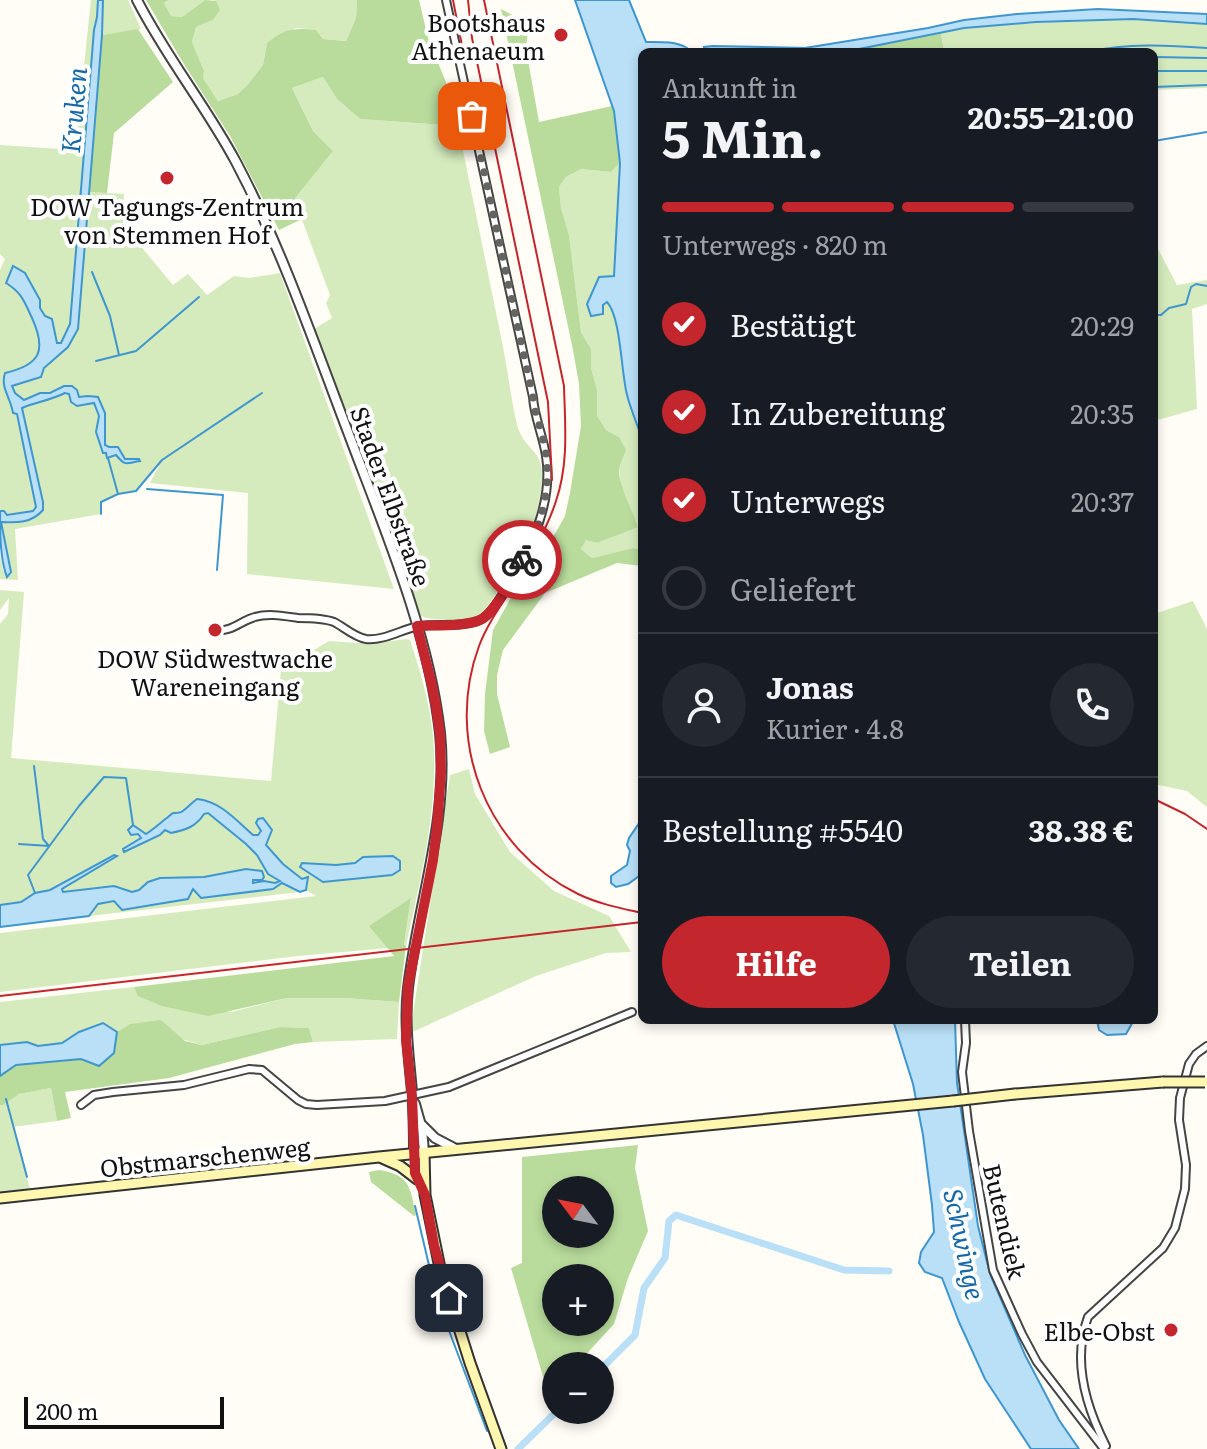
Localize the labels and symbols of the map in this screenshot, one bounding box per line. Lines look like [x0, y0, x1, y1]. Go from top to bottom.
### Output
place label: Bootshaus Athenaeum [411, 4, 545, 67]
marker: Bootshaus Athenaeum [552, 26, 570, 44]
water label: Kruken [49, 65, 95, 155]
pin [438, 82, 506, 150]
marker: DOW Tagungs-Zentrum von Stemmen Hof [158, 169, 176, 187]
place label: DOW Tagungs-Zentrum von Stemmen Hof [30, 188, 304, 251]
street label: Stader Elbstraße [343, 401, 441, 591]
courier [482, 520, 562, 600]
marker: DOW Südwestwache Wareneingang [206, 621, 224, 639]
place label: DOW Südwestwache Wareneingang [97, 640, 333, 703]
street label: Obstmarschenweg [98, 1127, 313, 1184]
street label: Butendiek [976, 1160, 1036, 1282]
north arrow [542, 1176, 614, 1248]
water label: Schwinge [935, 1185, 997, 1303]
pin [415, 1264, 483, 1332]
place label: Elbe-Obst [1044, 1313, 1155, 1348]
marker: Elbe-Obst [1162, 1321, 1180, 1339]
scale bar [24, 1393, 224, 1429]

